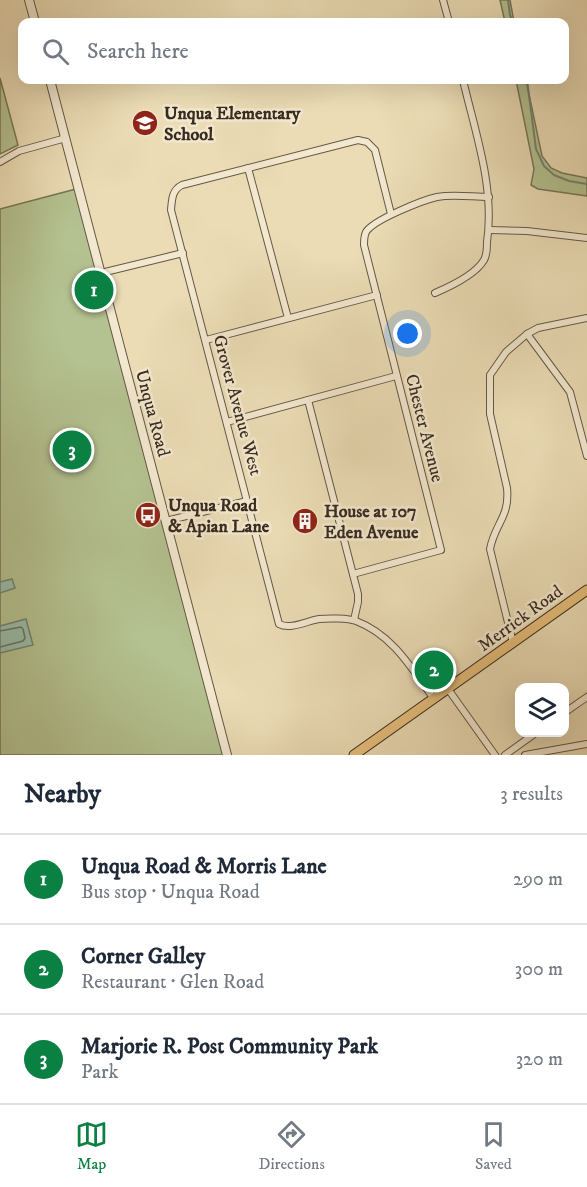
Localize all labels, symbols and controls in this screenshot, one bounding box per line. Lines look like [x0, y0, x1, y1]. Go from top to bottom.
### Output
search box [18, 18, 569, 84]
icon: search [39, 35, 72, 68]
text: Search here [87, 38, 189, 65]
place label: Unqua Elementary School [164, 103, 301, 146]
school or university icon: Unqua Elementary School [130, 108, 160, 138]
pin: 1 [74, 268, 113, 312]
your location [393, 319, 422, 348]
street label: Grover Avenue West [208, 333, 266, 478]
street label: Unqua Road [130, 367, 174, 459]
street label: Chester Avenue [400, 372, 448, 485]
pin: 3 [52, 428, 92, 472]
place label: Unqua Road & Apian Lane [168, 495, 270, 538]
bus stop icon: Unqua Road & Apian Lane [133, 500, 163, 530]
place label: House at 107 Eden Avenue [324, 501, 419, 544]
building icon: House at 107 Eden Avenue [290, 506, 320, 536]
street label: Merrick Road [474, 581, 567, 657]
pin: 2 [414, 648, 454, 692]
map controls [515, 683, 569, 737]
button: layers [515, 683, 569, 737]
text: Nearby [24, 778, 101, 811]
text: 3 results [500, 782, 563, 807]
text: Unqua Road & Morris Lane [81, 853, 327, 880]
text: 1 [40, 867, 47, 892]
text: 290 m [513, 867, 563, 892]
text: Bus stop · Unqua Road [81, 880, 260, 905]
text: Corner Galley [81, 943, 205, 970]
text: 2 [39, 957, 48, 982]
text: 300 m [515, 957, 563, 982]
text: Restaurant · Glen Road [81, 970, 264, 995]
text: Marjorie R. Post Community Park [81, 1033, 378, 1060]
text: 3 [40, 1047, 47, 1072]
text: 320 m [516, 1047, 563, 1072]
text: Park [81, 1060, 118, 1085]
tab: Map [75, 1118, 108, 1174]
tab: Directions [258, 1118, 325, 1174]
tab: Saved [475, 1118, 512, 1174]

